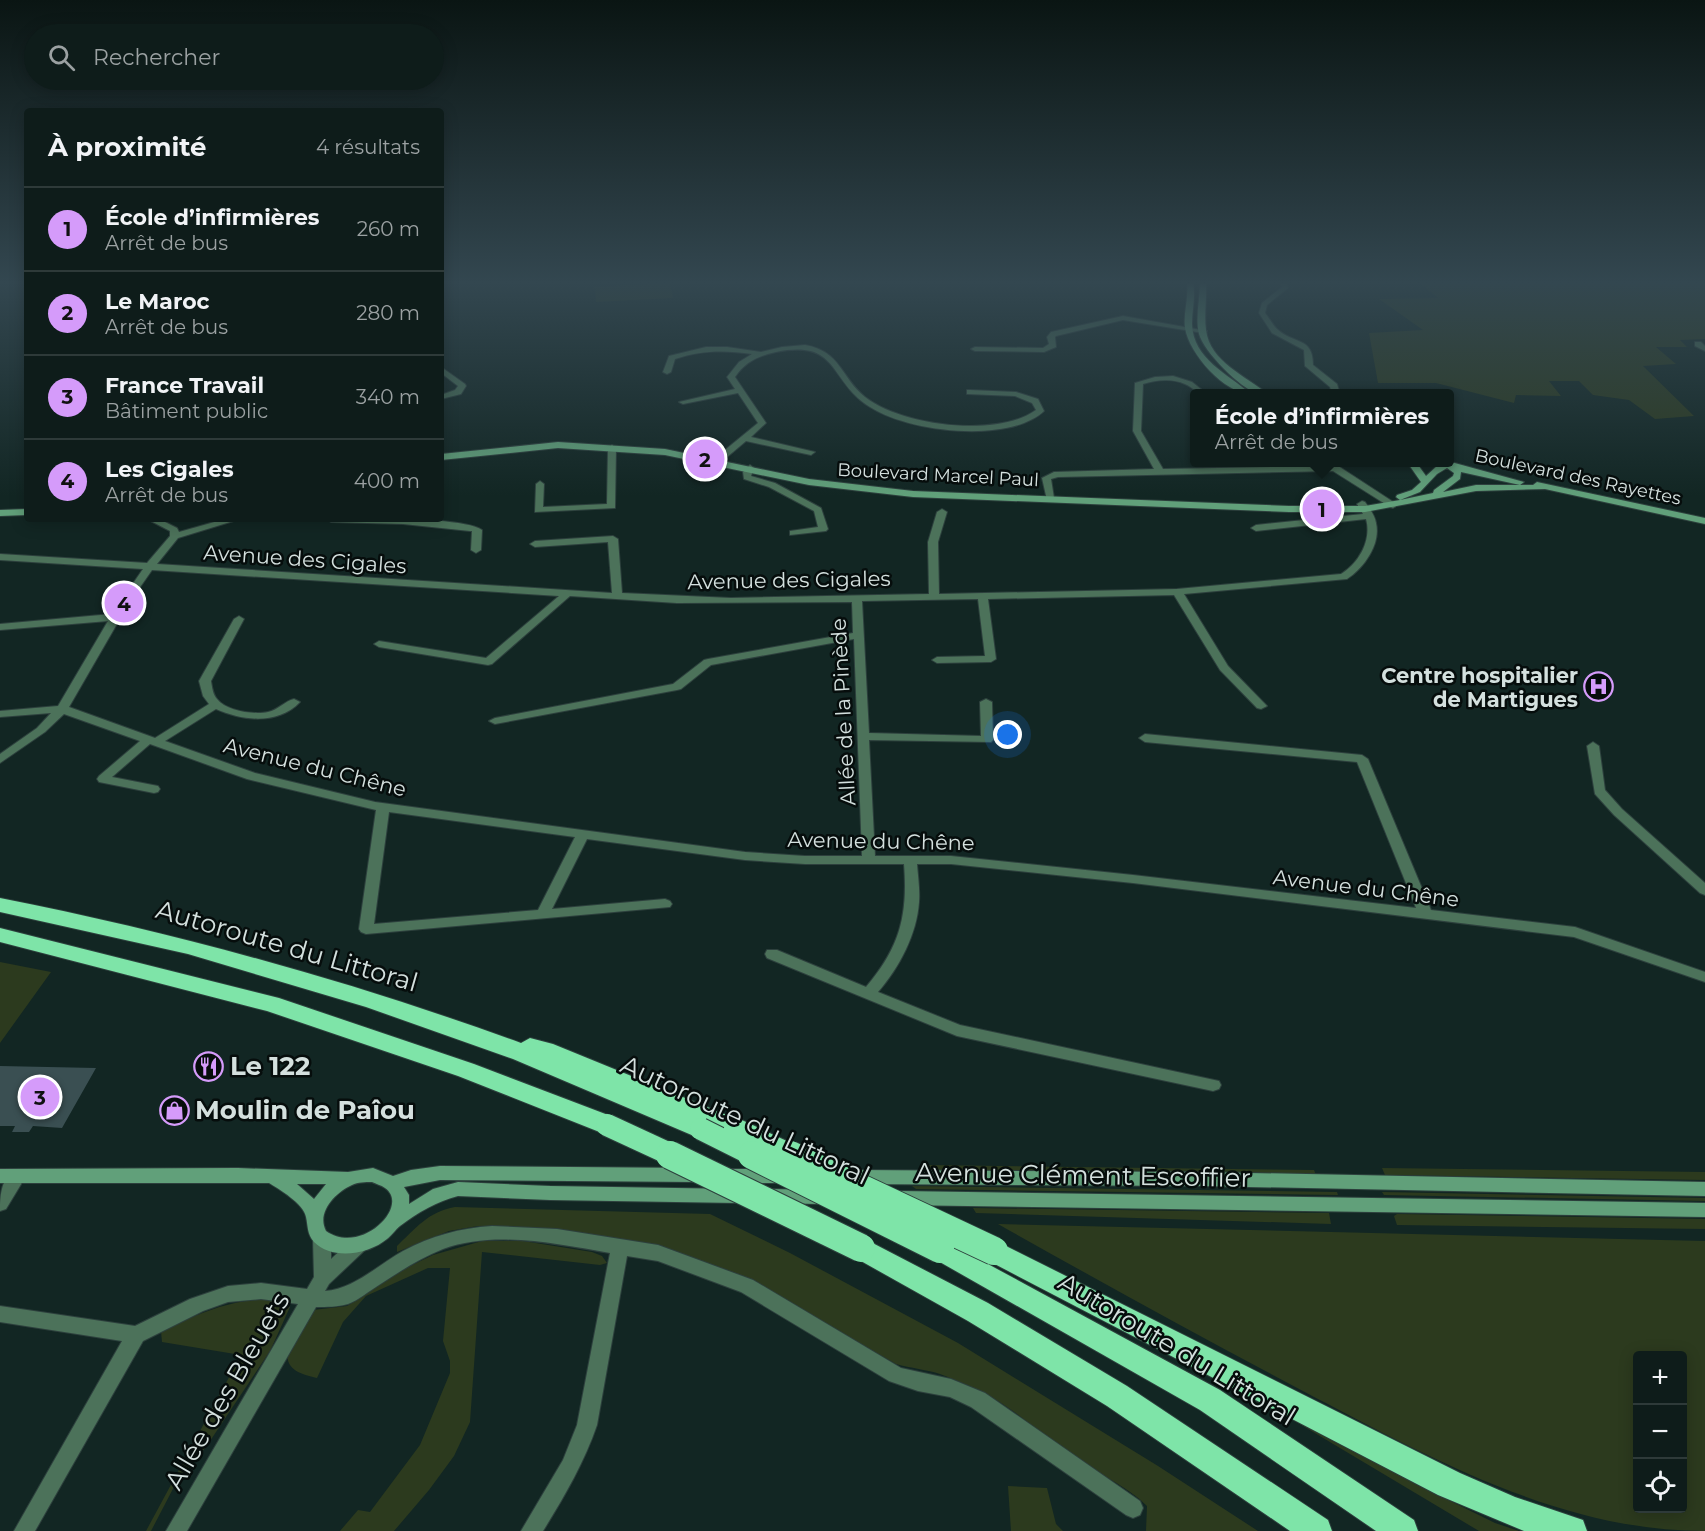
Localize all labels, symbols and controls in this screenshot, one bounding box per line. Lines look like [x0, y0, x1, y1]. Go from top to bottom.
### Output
search box [24, 24, 444, 90]
icon: search [45, 41, 78, 74]
text: Rechercher [93, 44, 220, 71]
text: À proximité [48, 131, 207, 163]
text: 4 résultats [316, 135, 420, 159]
text: École d’infirmières [105, 204, 320, 231]
text: 1 [64, 217, 71, 241]
text: 260 m [357, 217, 420, 241]
text: Arrêt de bus [105, 231, 228, 255]
text: Le Maroc [105, 288, 210, 315]
text: 2 [62, 301, 73, 325]
text: 280 m [356, 301, 420, 325]
text: Arrêt de bus [105, 315, 228, 339]
text: France Travail [105, 372, 264, 399]
text: 3 [62, 385, 73, 409]
text: 340 m [356, 385, 420, 409]
popup [1190, 389, 1454, 467]
text: Bâtiment public [105, 399, 268, 423]
text: École d’infirmières [1215, 403, 1429, 430]
text: Arrêt de bus [1215, 430, 1338, 454]
pin: 2 [686, 436, 724, 482]
street label: Boulevard des Rayettes [1473, 444, 1683, 510]
text: Les Cigales [105, 456, 234, 483]
street label: Boulevard Marcel Paul [837, 459, 1039, 491]
text: 4 [61, 469, 74, 493]
text: 400 m [354, 469, 420, 493]
text: Arrêt de bus [105, 483, 228, 507]
pin: 1 [1302, 486, 1342, 532]
street label: Avenue des Cigales [203, 539, 407, 579]
street label: Avenue des Cigales [687, 566, 891, 594]
pin: 4 [104, 580, 144, 626]
street label: Allée de la Pinède [826, 618, 860, 806]
place label: Centre hospitalier de Martigues [1381, 663, 1578, 712]
hospital icon: Centre hospitalier de Martigues [1583, 671, 1615, 703]
your location [993, 720, 1022, 749]
street label: Avenue du Chêne [221, 732, 409, 802]
street label: Avenue du Chêne [787, 827, 975, 855]
street label: Avenue du Chêne [1272, 864, 1460, 912]
street label: Autoroute du Littoral [152, 893, 422, 999]
street label: Autoroute du Littoral [615, 1048, 875, 1192]
restaurant icon: Le 122 [193, 1050, 225, 1082]
place label: Le 122 [230, 1050, 310, 1082]
pin: 3 [20, 1074, 60, 1120]
shop icon: Moulin de Paîou [158, 1094, 190, 1126]
place label: Moulin de Paîou [195, 1094, 415, 1126]
street label: Avenue Clément Escoffier [915, 1156, 1251, 1194]
street label: Autoroute du Littoral [1053, 1266, 1301, 1432]
street label: Allée des Bleuets [158, 1287, 296, 1495]
map controls [1633, 1351, 1687, 1513]
button: + [1633, 1351, 1687, 1405]
button: − [1633, 1405, 1687, 1459]
button: locate [1633, 1459, 1687, 1513]

